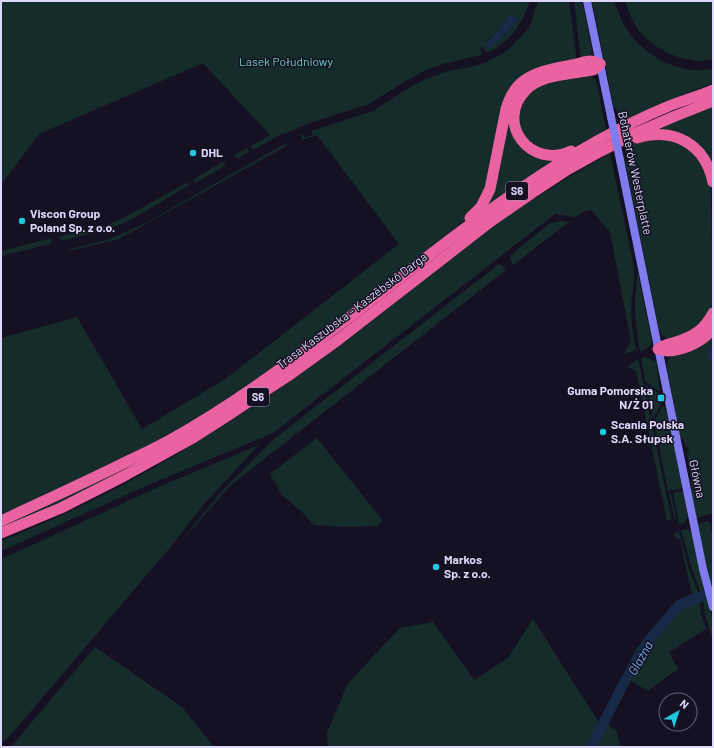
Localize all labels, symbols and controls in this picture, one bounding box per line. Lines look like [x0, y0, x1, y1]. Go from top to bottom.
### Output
park label: Lasek Południowy [239, 54, 333, 68]
street label: Bohaterów Westerplatte [616, 110, 656, 236]
place label: DHL [201, 145, 223, 159]
marker: DHL [188, 148, 198, 158]
road number: S6 [506, 182, 528, 200]
place label: Viscon Group Poland Sp. z o.o. [30, 206, 115, 234]
marker: Viscon Group Poland Sp. z o.o. [17, 216, 27, 226]
street label: Trasa Kaszubska – Kaszëbskô Darga [273, 249, 429, 371]
place label: Guma Pomorska N/Ż 01 [567, 383, 653, 411]
road number: S6 [247, 388, 269, 406]
marker: Guma Pomorska N/Ż 01 [656, 393, 666, 403]
place label: Scania Polska S.A. Słupsk [611, 417, 684, 445]
marker: Scania Polska S.A. Słupsk [598, 427, 608, 437]
street label: Główna [687, 458, 709, 499]
place label: Markos Sp. z o.o. [444, 552, 491, 580]
marker: Markos Sp. z o.o. [431, 562, 441, 572]
water label: Glaźna [624, 638, 656, 678]
north arrow [658, 692, 698, 732]
text: N [678, 696, 692, 711]

